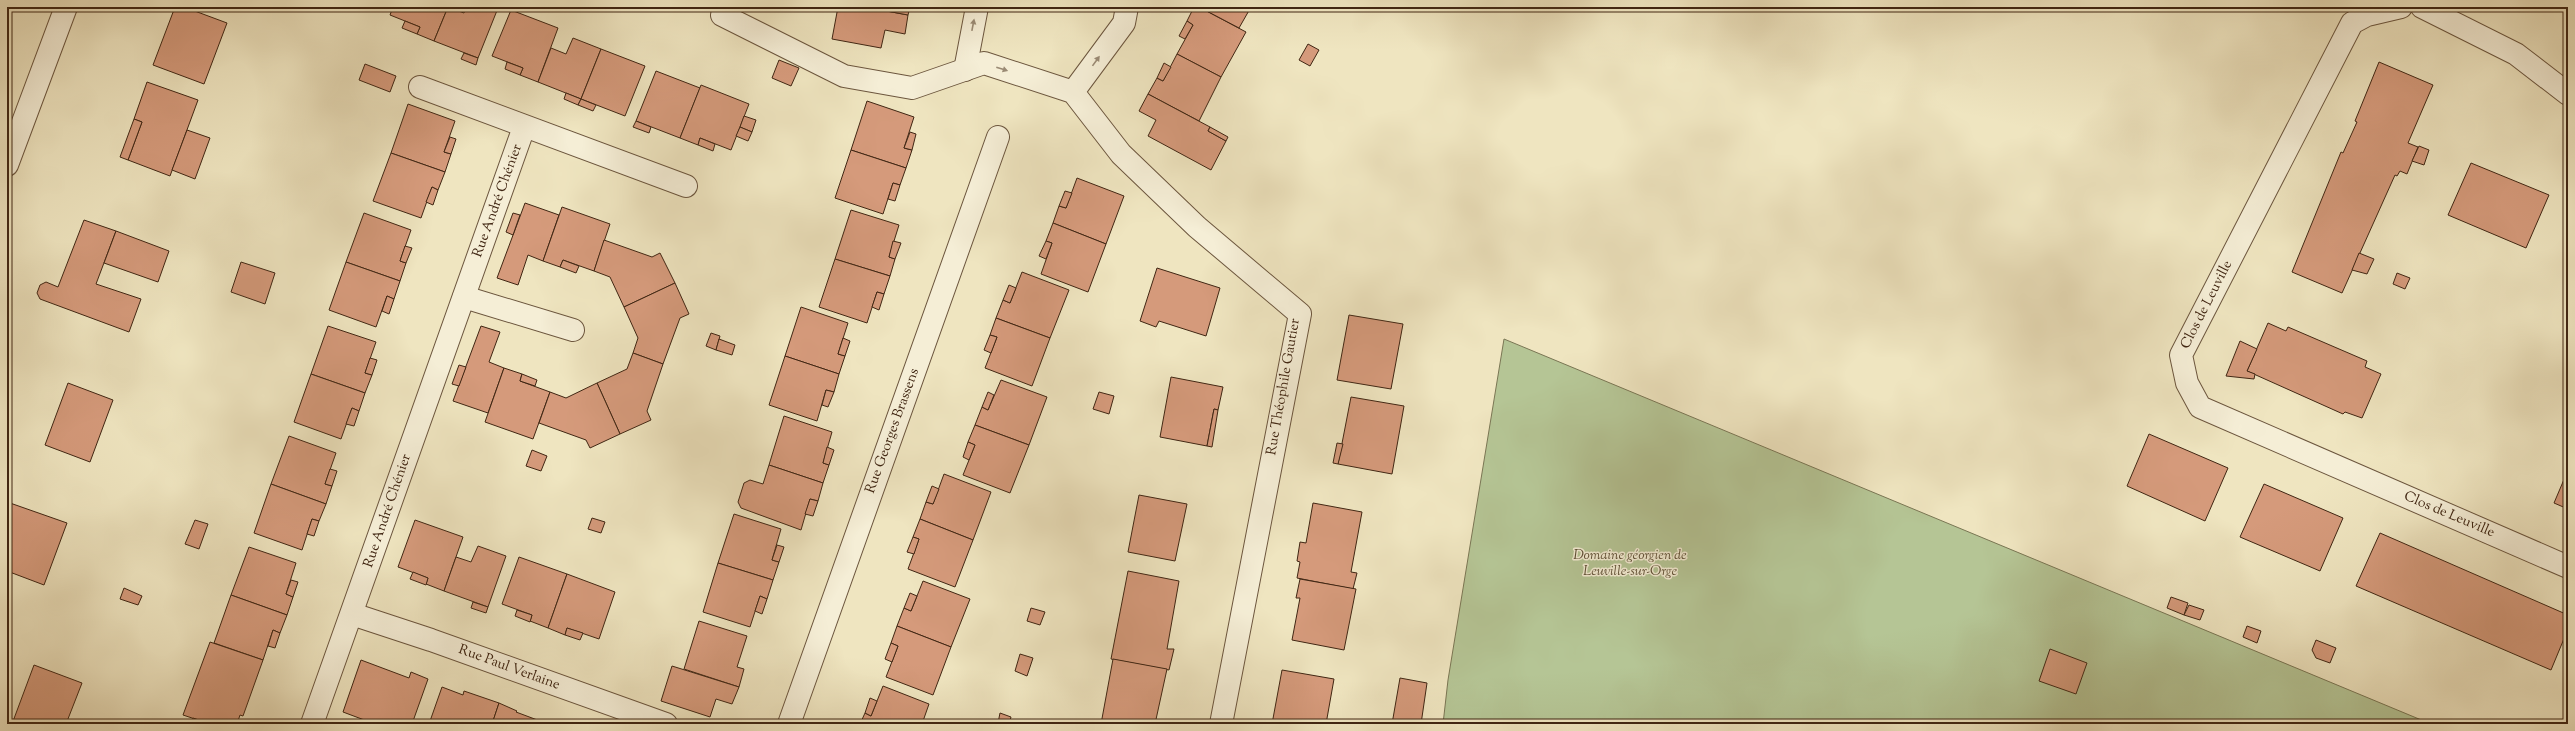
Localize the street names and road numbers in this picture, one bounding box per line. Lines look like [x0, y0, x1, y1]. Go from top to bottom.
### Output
street label: Rue André Chénier [468, 141, 528, 260]
street label: Clos de Leuville [2176, 257, 2238, 353]
street label: Rue Théophile Gautier [1262, 316, 1306, 457]
street label: Rue Georges Brassens [861, 366, 925, 496]
street label: Rue André Chénier [359, 451, 417, 571]
street label: Clos de Leuville [2400, 487, 2498, 543]
street label: Rue Paul Verlaine [455, 640, 563, 696]

